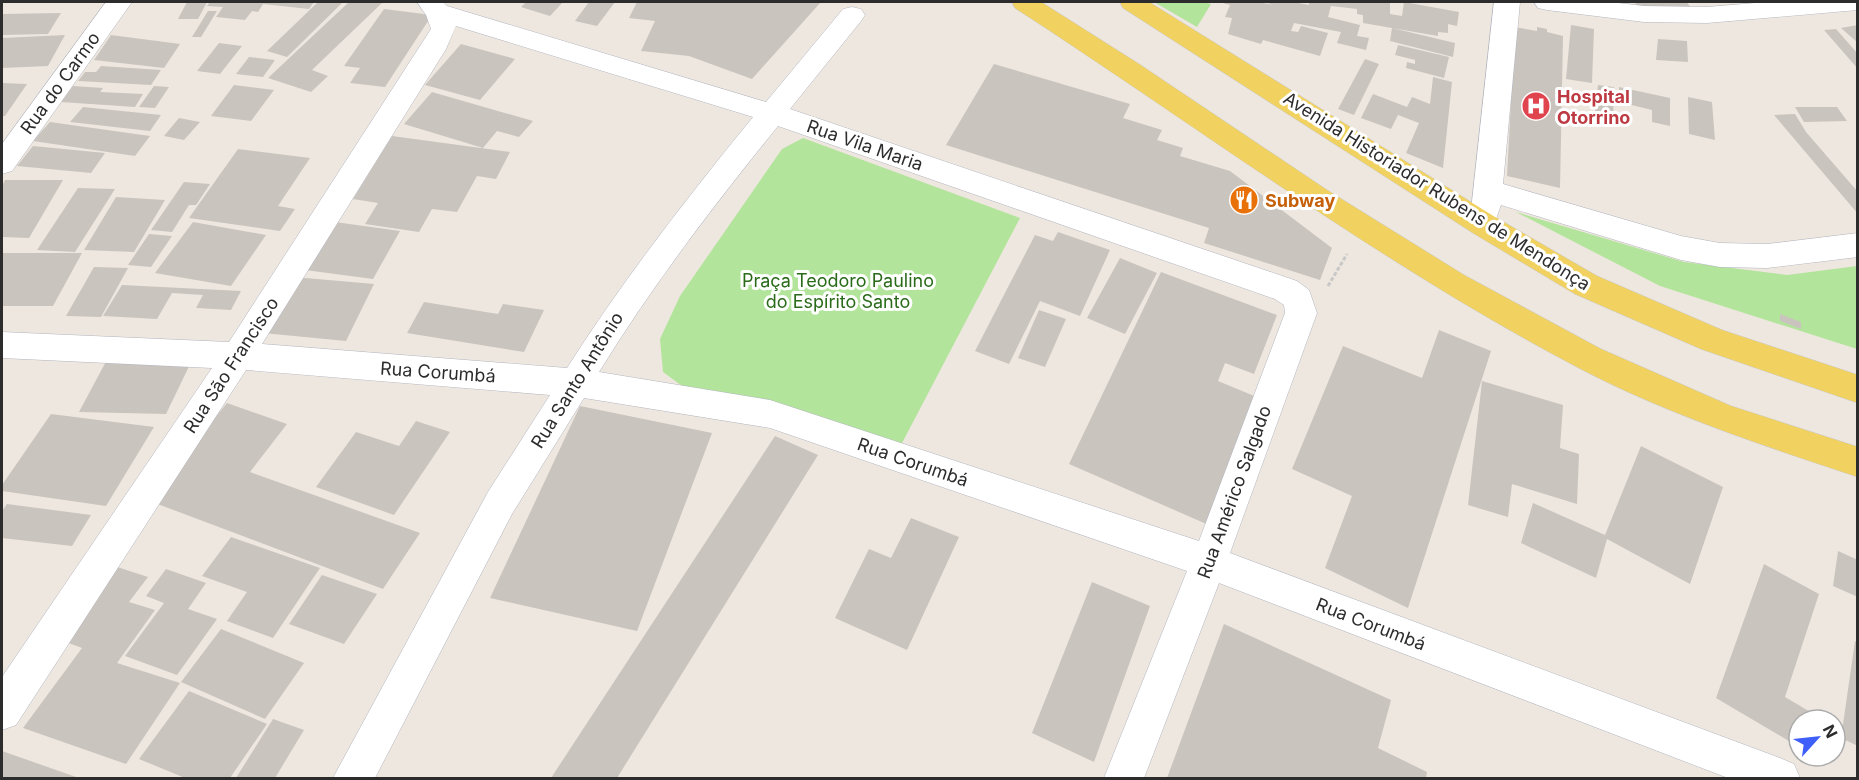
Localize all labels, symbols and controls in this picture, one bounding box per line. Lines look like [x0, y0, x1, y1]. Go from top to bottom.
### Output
street label: Rua do Carmo [16, 28, 104, 138]
place label: Hospital Otorrino [1557, 86, 1630, 128]
street label: Avenida Historiador Rubens de Mendonça [1280, 87, 1594, 295]
hospital icon: Hospital Otorrino [1520, 90, 1552, 122]
street label: Rua Vila Maria [804, 115, 926, 175]
restaurant icon: Subway [1228, 184, 1260, 216]
place label: Subway [1265, 190, 1335, 211]
park label: Praça Teodoro Paulino do Espírito Santo [742, 270, 934, 312]
street label: Rua São Francisco [179, 293, 283, 437]
street label: Rua Santo Antônio [527, 308, 627, 452]
street label: Rua Corumbá [379, 357, 497, 387]
street label: Rua Américo Salgado [1193, 403, 1275, 581]
street label: Rua Corumbá [855, 433, 971, 491]
street label: Rua Corumbá [1313, 593, 1429, 655]
north arrow [1787, 708, 1847, 768]
text: N [1819, 721, 1842, 741]

